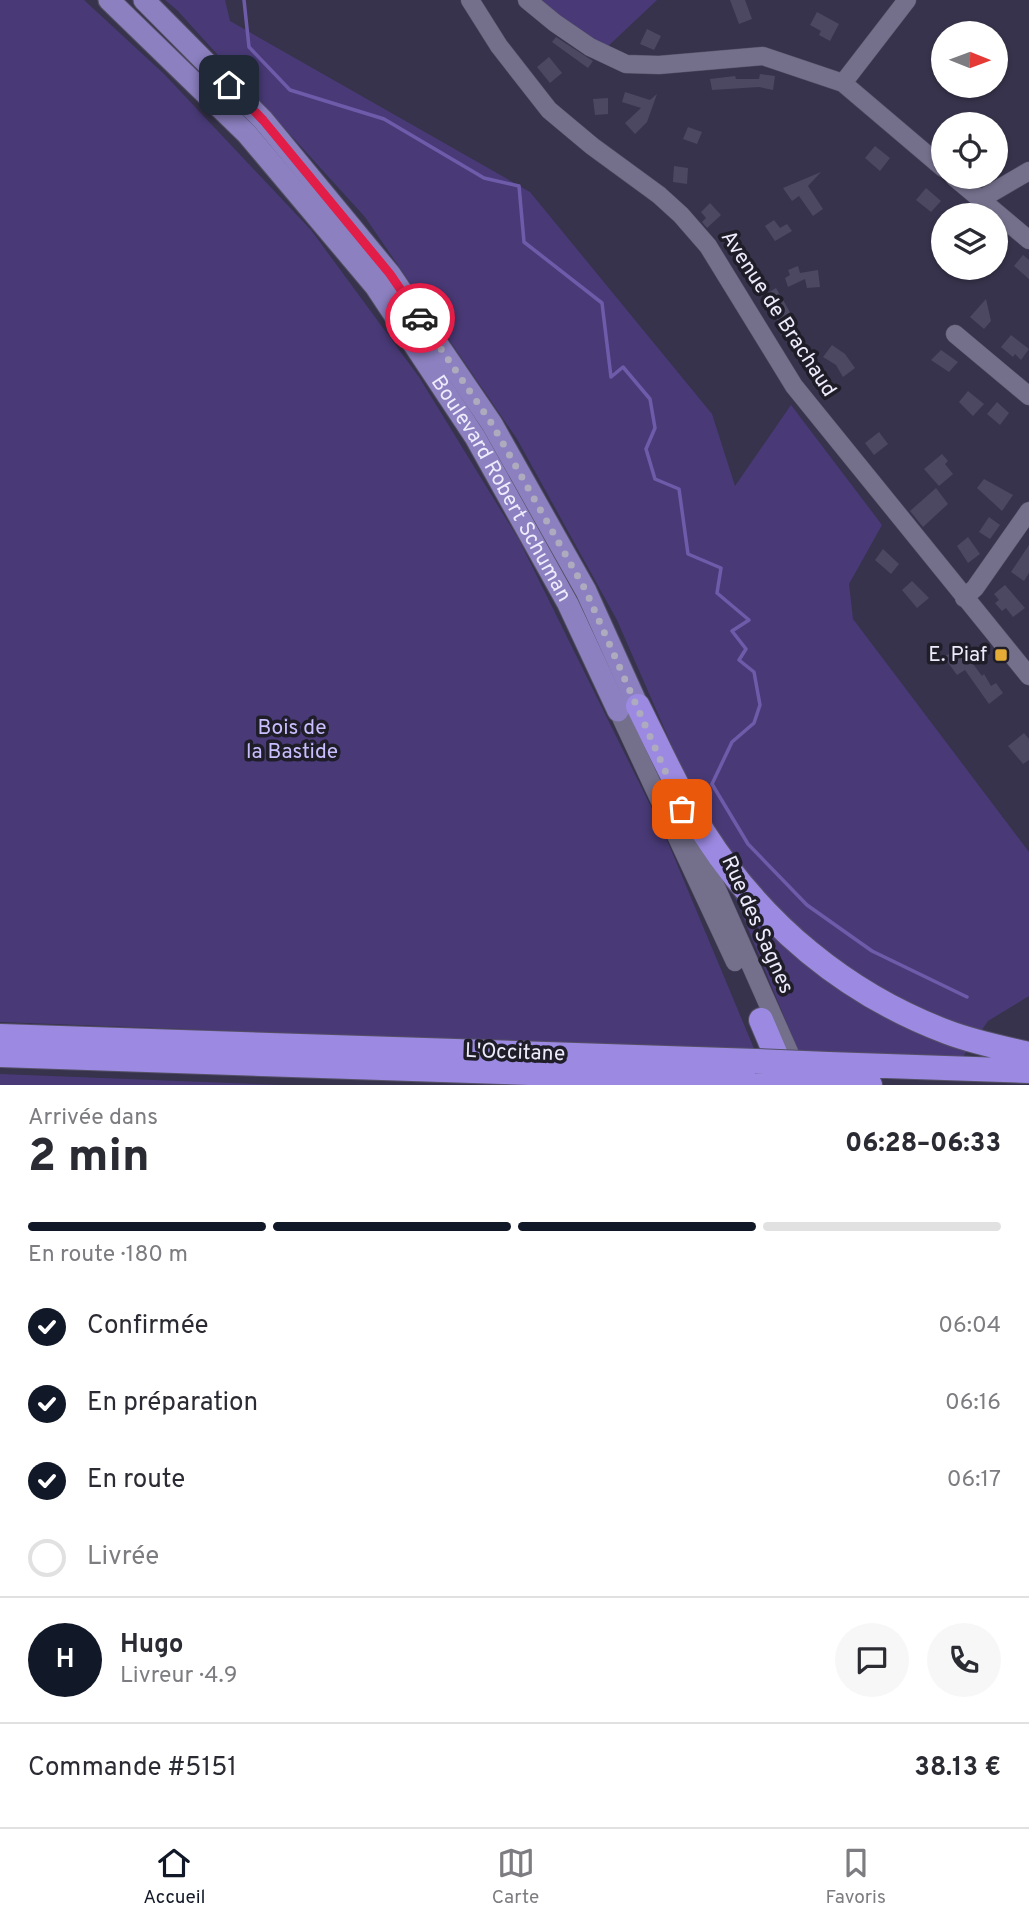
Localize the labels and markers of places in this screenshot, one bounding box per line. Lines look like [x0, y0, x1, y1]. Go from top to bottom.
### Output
pin [199, 55, 259, 115]
place label: E. Piaf [928, 642, 987, 669]
marker: E. Piaf [993, 647, 1009, 663]
pin [652, 779, 712, 839]

